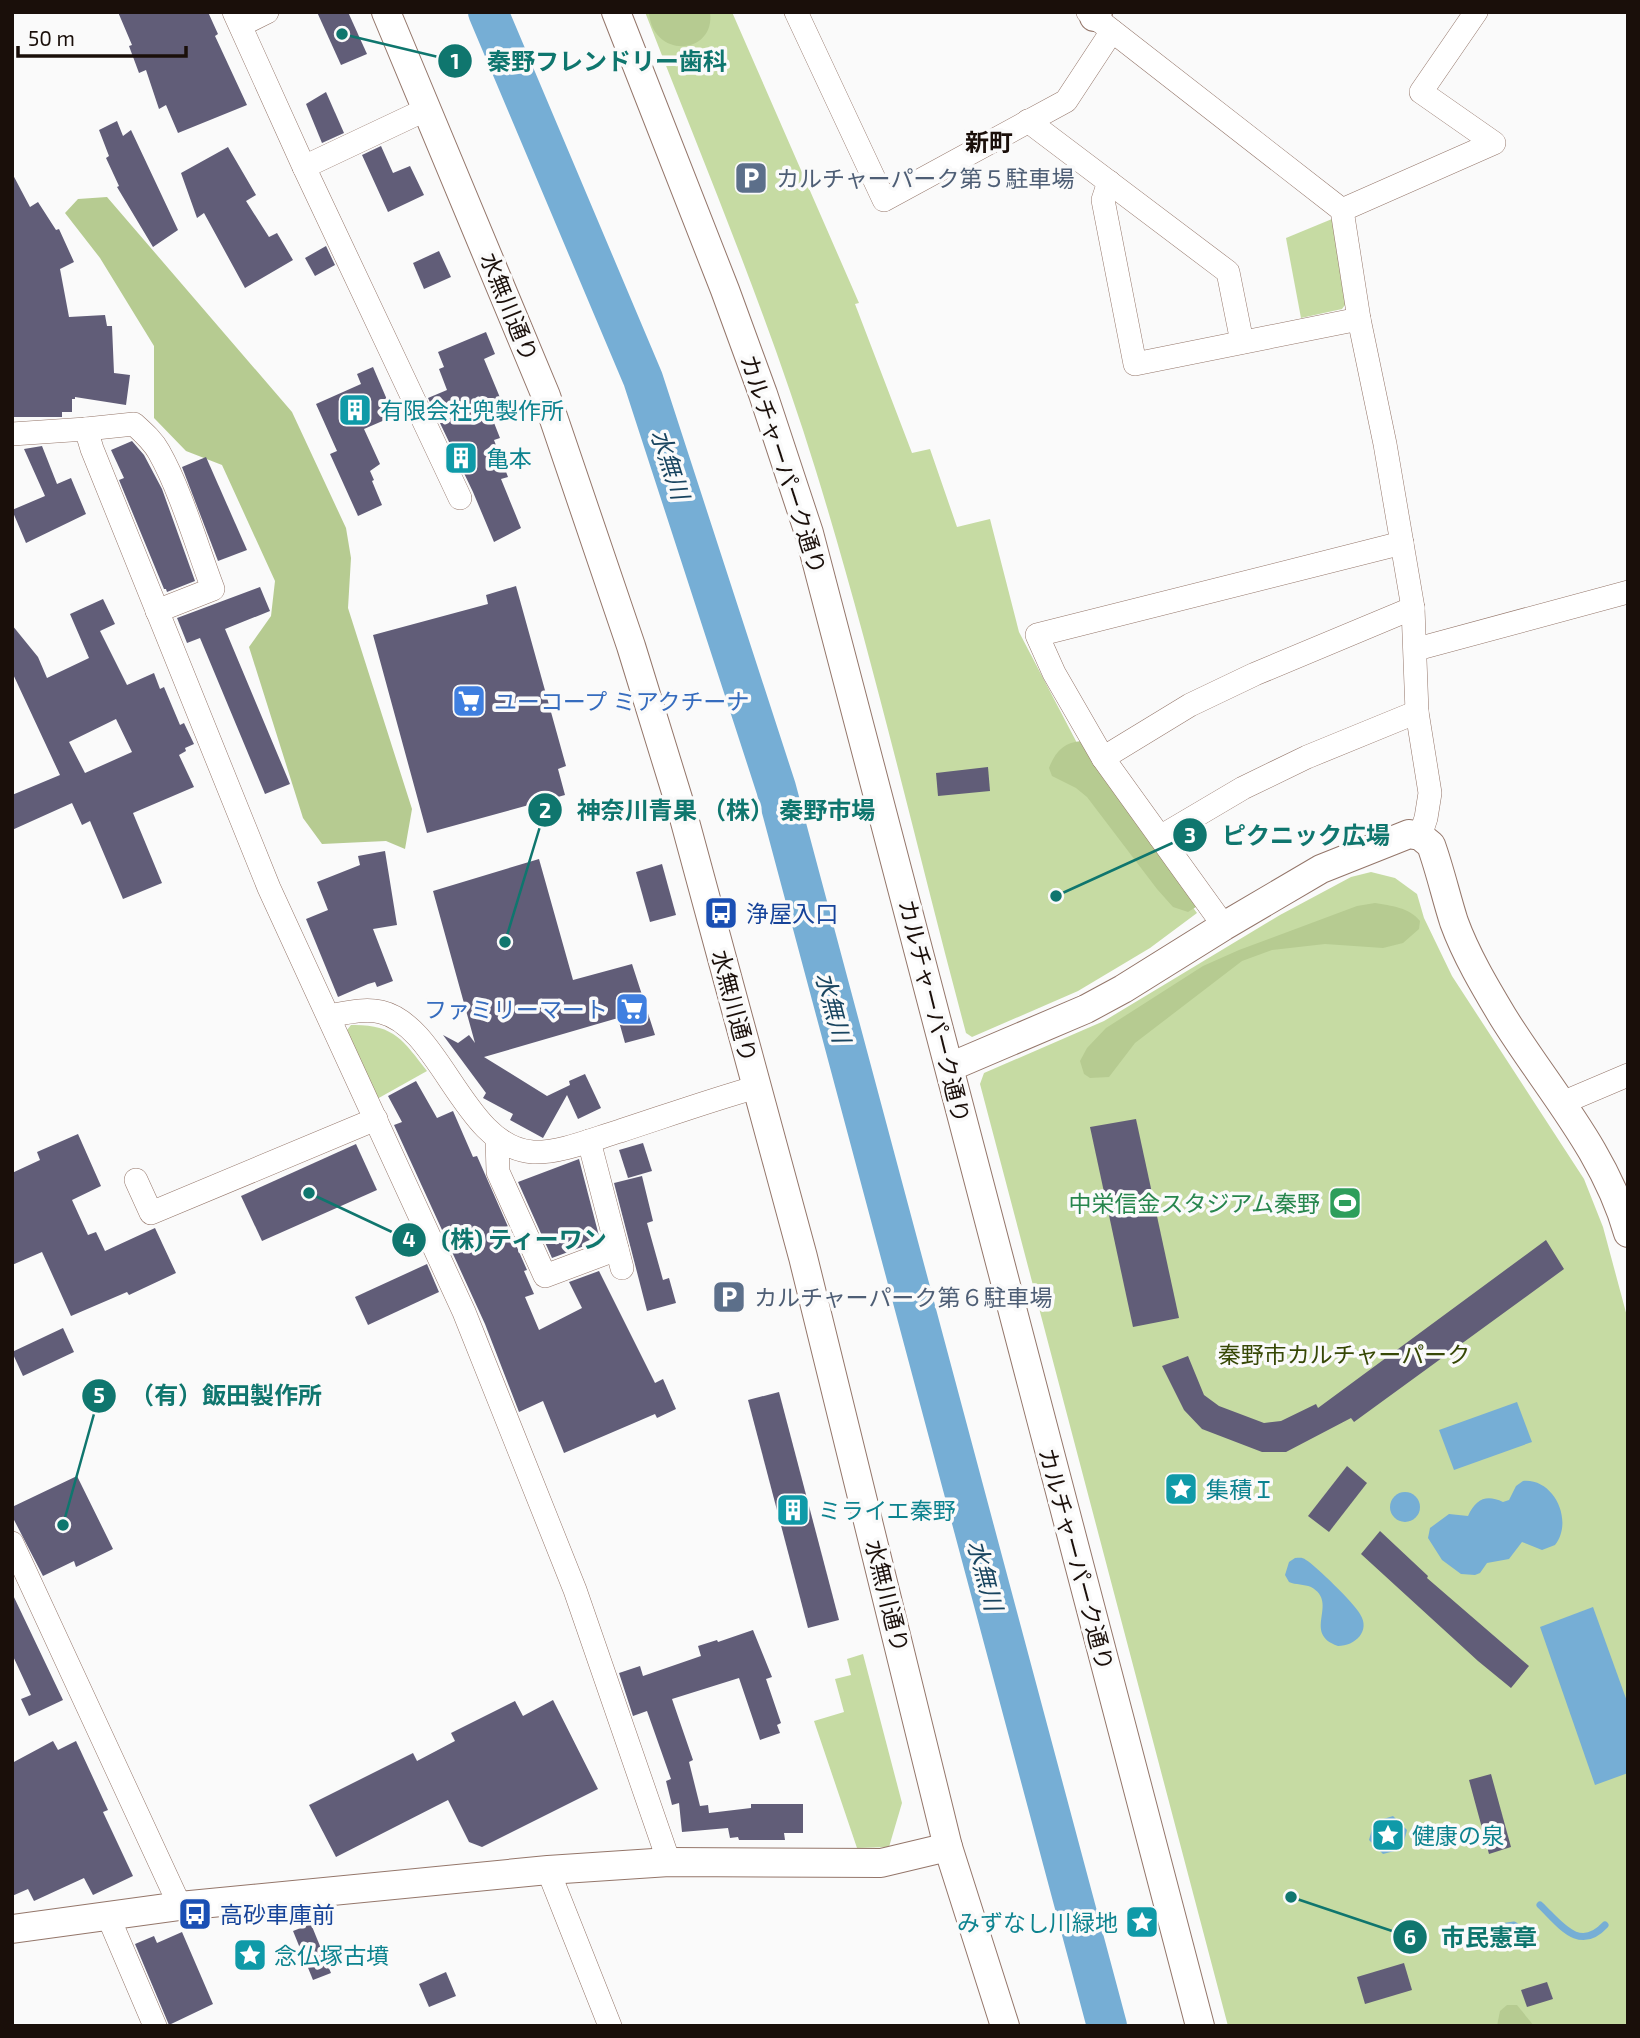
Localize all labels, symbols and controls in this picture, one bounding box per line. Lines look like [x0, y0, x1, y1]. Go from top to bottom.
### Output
scale bar [18, 14, 186, 58]
text: 50 m [28, 25, 75, 50]
callout: 秦野フレンドリー歯科 [438, 39, 741, 84]
text: 秦野フレンドリー歯科 [487, 46, 727, 75]
text: 1 [450, 48, 460, 73]
district label: 新町 [965, 127, 1013, 156]
parking icon: カルチャーパーク第５駐車場 [732, 159, 770, 197]
place label: カルチャーパーク第５駐車場 [776, 164, 1075, 192]
street label: 水無川通り [475, 248, 545, 366]
street label: カルチャーパーク通り [735, 351, 833, 577]
building icon: 有限会社兜製作所 [336, 391, 374, 429]
place label: 有限会社兜製作所 [380, 396, 564, 424]
water label: 水無川 [646, 425, 697, 506]
building icon: 亀本 [442, 439, 480, 477]
place label: 亀本 [486, 444, 532, 472]
supermarket icon: ユーコープ ミアクチーナ [450, 682, 488, 720]
place label: ユーコープ ミアクチーナ [494, 687, 750, 715]
callout: 神奈川青果 （株） 秦野市場 [527, 788, 889, 833]
text: 神奈川青果 （株） 秦野市場 [577, 795, 875, 824]
text: 2 [539, 797, 551, 822]
callout: ピクニック広場 [1173, 813, 1404, 858]
text: ピクニック広場 [1222, 820, 1390, 849]
text: 3 [1184, 822, 1196, 847]
bus stop icon: 浄屋入口 [702, 894, 740, 932]
street label: カルチャーパーク通り [894, 896, 976, 1126]
place label: 浄屋入口 [746, 899, 838, 927]
street label: 水無川通り [707, 947, 763, 1065]
water label: 水無川 [811, 968, 858, 1048]
supermarket icon: ファミリーマート [613, 990, 651, 1028]
place label: ファミリーマート [424, 995, 608, 1023]
sports icon: 中栄信金スタジアム秦野 [1326, 1184, 1364, 1222]
place label: 中栄信金スタジアム秦野 [1069, 1189, 1320, 1217]
callout: (株) ティーワン [392, 1217, 622, 1262]
text: (株) ティーワン [441, 1224, 607, 1253]
text: 4 [402, 1226, 416, 1251]
parking icon: カルチャーパーク第６駐車場 [710, 1278, 748, 1316]
place label: カルチャーパーク第６駐車場 [754, 1283, 1053, 1311]
park label: 秦野市カルチャーパーク [1218, 1340, 1470, 1368]
callout: （有）飯田製作所 [81, 1374, 336, 1419]
text: （有）飯田製作所 [130, 1380, 322, 1409]
text: 5 [93, 1382, 105, 1407]
street label: カルチャーパーク通り [1034, 1445, 1120, 1673]
place icon: 集積Ｉ [1162, 1470, 1200, 1508]
place label: 集積Ｉ [1206, 1475, 1275, 1503]
building icon: ミライエ秦野 [774, 1491, 812, 1529]
place label: ミライエ秦野 [818, 1496, 956, 1524]
water label: 水無川 [963, 1536, 1010, 1616]
street label: 水無川通り [861, 1537, 915, 1655]
place icon: 健康の泉 [1369, 1816, 1407, 1854]
place label: 健康の泉 [1412, 1821, 1504, 1849]
bus stop icon: 高砂車庫前 [176, 1895, 214, 1933]
place label: 高砂車庫前 [220, 1900, 335, 1928]
place icon: みずなし川緑地 [1123, 1903, 1161, 1941]
place label: みずなし川緑地 [957, 1908, 1118, 1936]
callout: 市民憲章 [1392, 1915, 1551, 1960]
text: 市民憲章 [1441, 1922, 1537, 1951]
text: 6 [1404, 1924, 1416, 1949]
place icon: 念仏塚古墳 [231, 1936, 269, 1974]
place label: 念仏塚古墳 [274, 1941, 389, 1969]

